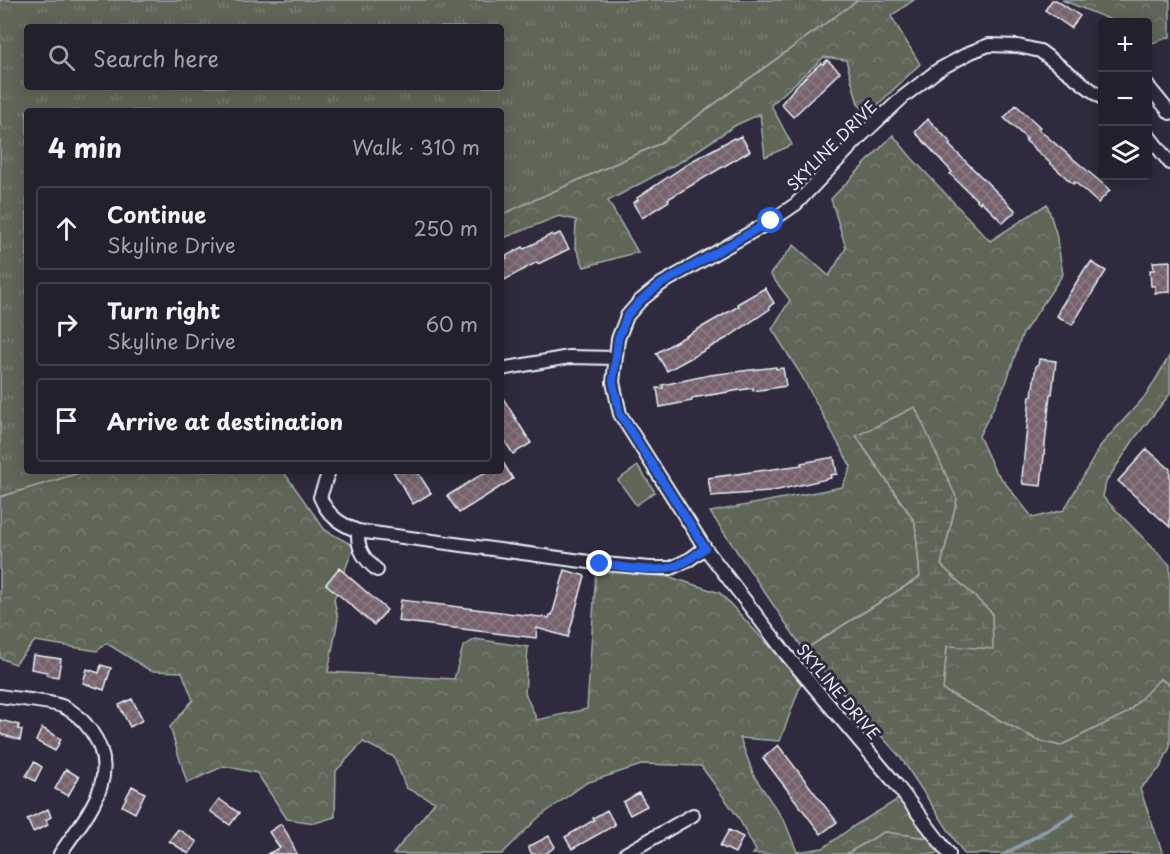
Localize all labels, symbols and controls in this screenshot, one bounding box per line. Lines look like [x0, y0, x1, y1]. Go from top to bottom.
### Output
map controls [1098, 18, 1152, 180]
button: + [1098, 18, 1152, 72]
search box [24, 24, 504, 90]
icon: search [45, 41, 78, 74]
text: Search here [93, 41, 219, 74]
button: − [1098, 72, 1152, 126]
street label: SKYLINE DRIVE [780, 94, 882, 196]
button: layers [1098, 126, 1152, 180]
text: 4 min [48, 128, 122, 167]
text: Walk · 310 m [352, 132, 480, 162]
text: Continue [107, 197, 206, 230]
route start [757, 207, 783, 233]
icon: ahead [50, 212, 83, 245]
text: 250 m [414, 213, 478, 243]
text: Skyline Drive [107, 230, 236, 260]
text: Turn right [107, 293, 220, 326]
icon: right [50, 308, 83, 341]
text: 60 m [426, 309, 478, 339]
text: Skyline Drive [107, 326, 236, 356]
icon: arrive [50, 404, 83, 437]
text: Arrive at destination [107, 404, 343, 437]
route end [586, 550, 612, 576]
street label: SKYLINE DRIVE [792, 638, 886, 744]

